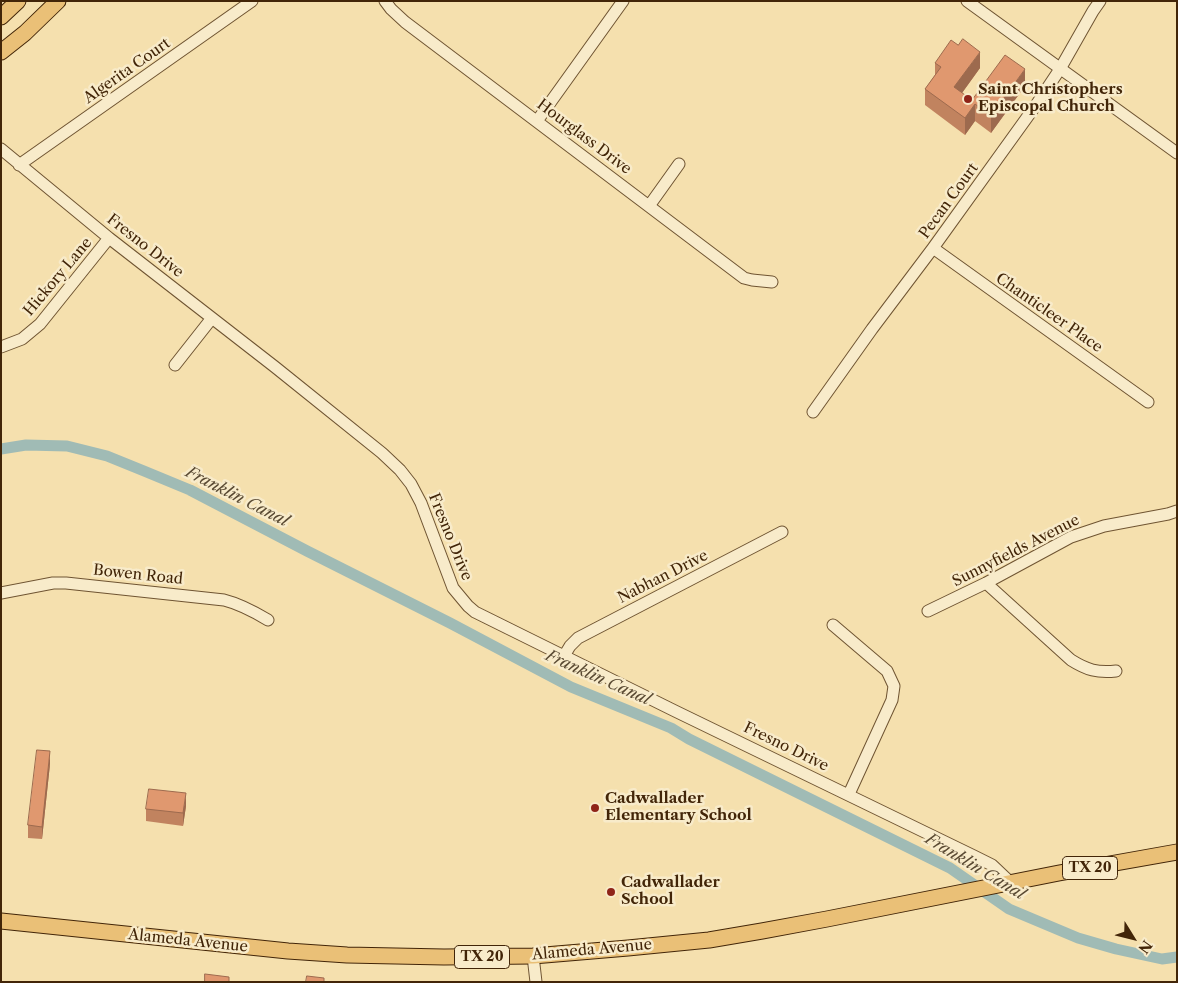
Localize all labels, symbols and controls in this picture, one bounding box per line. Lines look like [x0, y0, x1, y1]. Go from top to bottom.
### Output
street label: Algerita Court [80, 35, 174, 107]
place label: Saint Christophers Episcopal Church [978, 81, 1123, 116]
marker: Saint Christophers Episcopal Church [962, 93, 974, 105]
street label: Hourglass Drive [533, 96, 635, 178]
street label: Pecan Court [916, 160, 982, 242]
street label: Fresno Drive [103, 210, 187, 282]
street label: Hickory Lane [20, 234, 96, 320]
street label: Chanticleer Place [992, 269, 1106, 357]
water label: Franklin Canal [182, 463, 292, 531]
street label: Fresno Drive [424, 491, 476, 583]
street label: Sunnyfields Avenue [949, 511, 1083, 591]
street label: Nabhan Drive [615, 547, 711, 607]
street label: Bowen Road [92, 561, 184, 589]
water label: Franklin Canal [542, 646, 654, 710]
street label: Fresno Drive [741, 719, 831, 775]
place label: Cadwallader Elementary School [605, 790, 752, 825]
marker: Cadwallader Elementary School [589, 802, 601, 814]
water label: Franklin Canal [922, 830, 1028, 904]
road number: TX 20 [1062, 856, 1118, 880]
place label: Cadwallader School [621, 874, 720, 909]
marker: Cadwallader School [605, 886, 617, 898]
north arrow [1108, 913, 1158, 963]
street label: Alameda Avenue [127, 926, 249, 956]
street label: Alameda Avenue [531, 936, 653, 964]
text: N [1134, 937, 1156, 957]
road number: TX 20 [454, 946, 510, 969]

